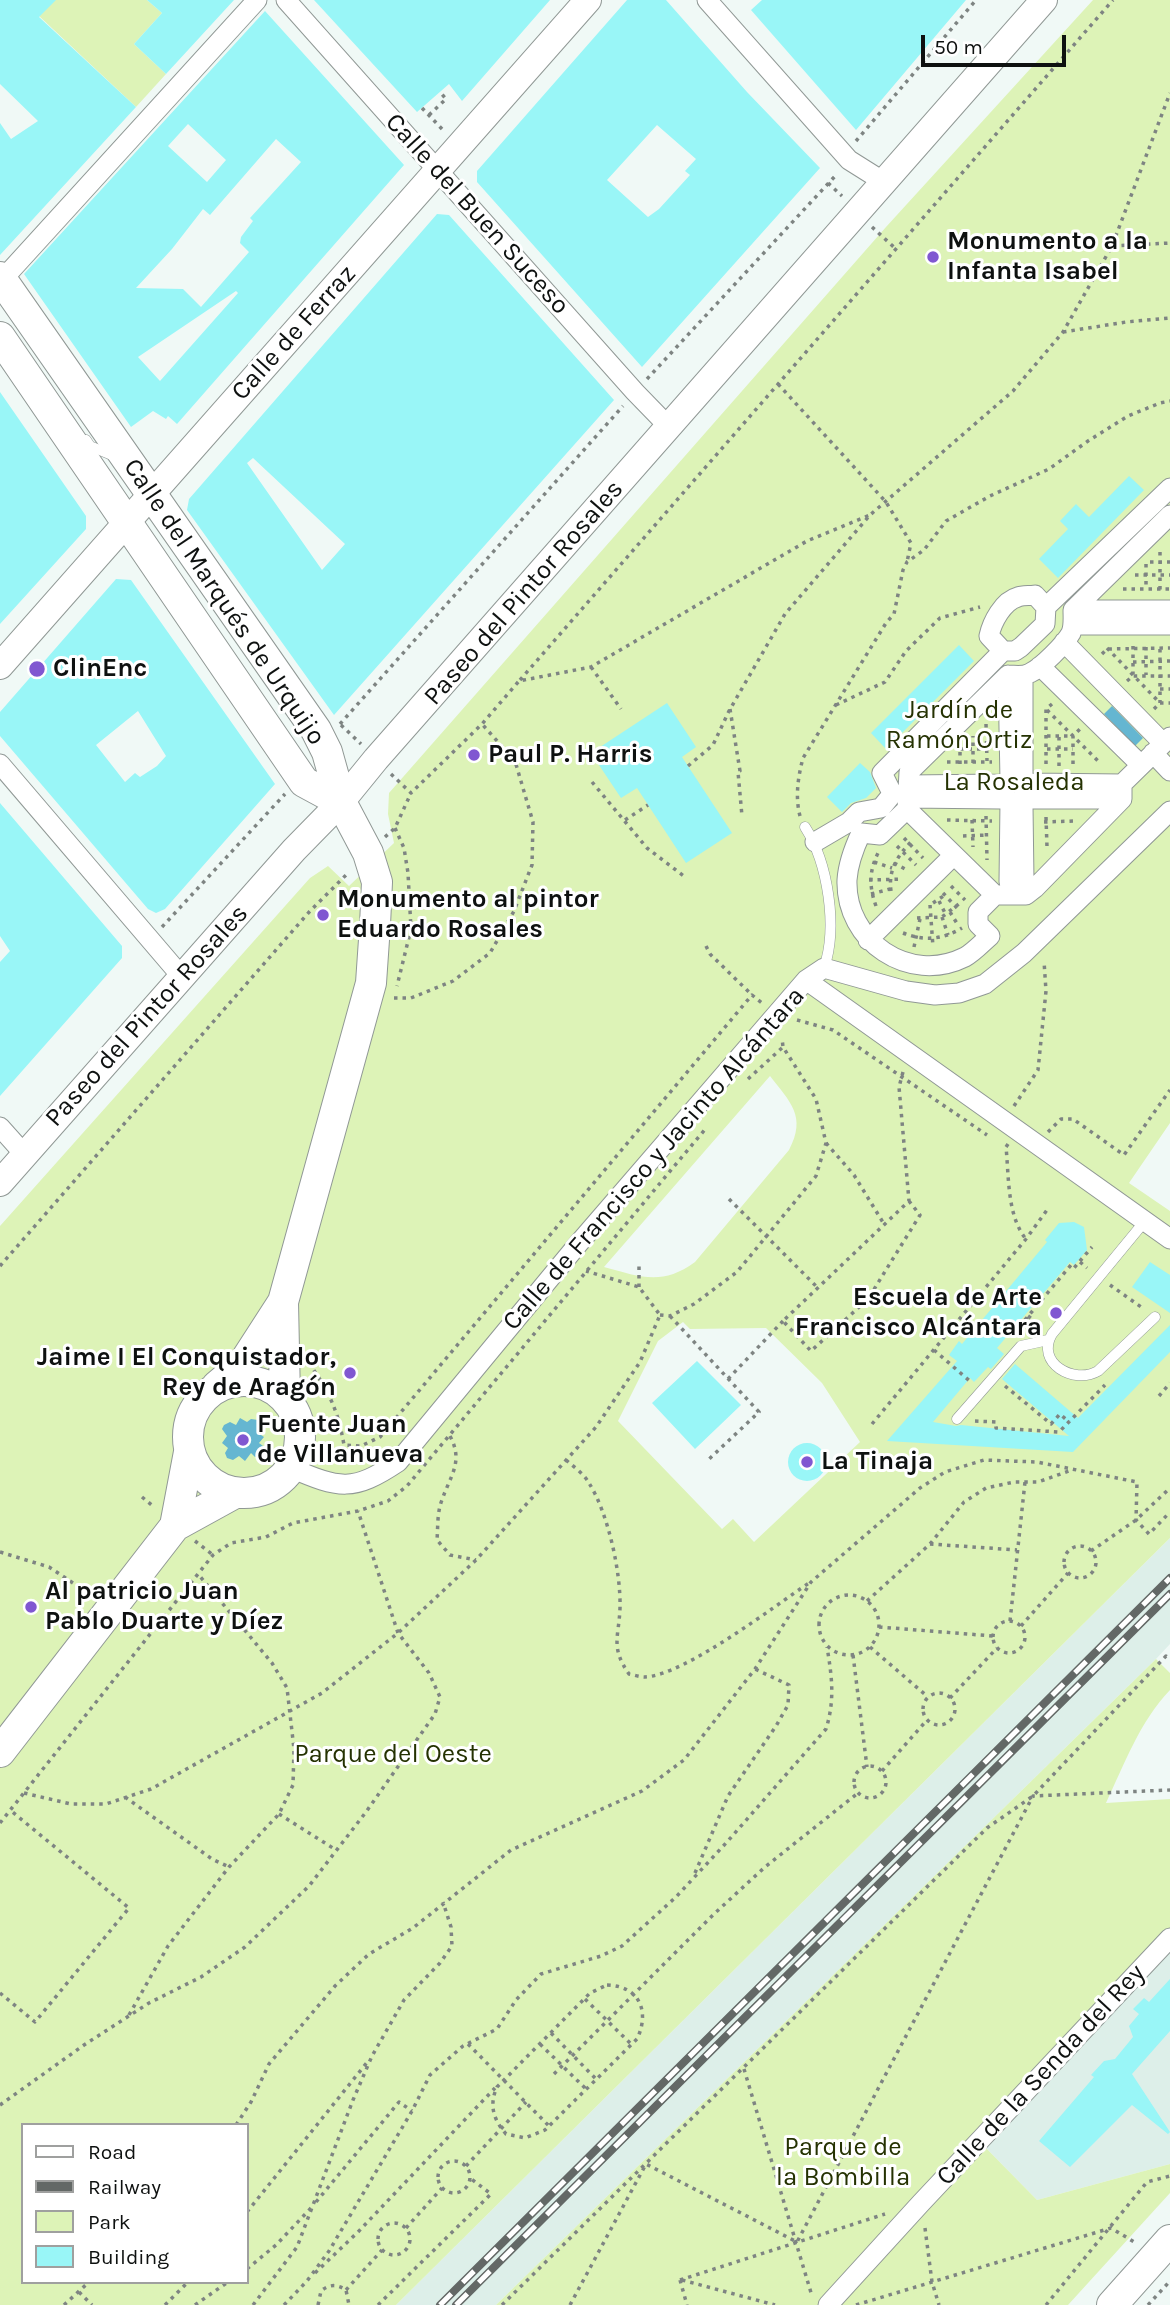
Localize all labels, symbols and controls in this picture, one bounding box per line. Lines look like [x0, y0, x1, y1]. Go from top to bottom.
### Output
scale bar [925, 21, 1070, 65]
text: 50 m [934, 35, 983, 59]
street label: Calle del Buen Suceso [378, 107, 576, 321]
place label: Monumento a la Infanta Isabel [947, 226, 1148, 288]
marker: Monumento a la Infanta Isabel [925, 249, 941, 265]
street label: Calle de Ferraz [225, 259, 363, 407]
street label: Calle del Marqués de Urquijo [116, 453, 332, 751]
street label: Paseo del Pintor Rosales [418, 474, 630, 712]
place label: ClinEnc [53, 653, 147, 685]
marker: ClinEnc [27, 659, 47, 679]
park label: Jardín de Ramón Ortiz [886, 695, 1032, 756]
place label: Paul P. Harris [488, 739, 653, 771]
marker: Paul P. Harris [466, 747, 482, 763]
park label: La Rosaleda [943, 767, 1085, 799]
place label: Monumento al pintor Eduardo Rosales [337, 884, 599, 946]
street label: Paseo del Pintor Rosales [39, 899, 255, 1133]
marker: Monumento al pintor Eduardo Rosales [315, 907, 331, 923]
street label: Calle de Francisco y Jacinto Alcántara [496, 981, 812, 1337]
place label: Escuela de Arte Francisco Alcántara [795, 1282, 1042, 1344]
marker: Escuela de Arte Francisco Alcántara [1048, 1305, 1064, 1321]
place label: Jaime I El Conquistador, Rey de Aragón [37, 1342, 336, 1404]
marker: Jaime I El Conquistador, Rey de Aragón [342, 1365, 358, 1381]
place label: Fuente Juan de Villanueva [257, 1409, 424, 1470]
marker: Fuente Juan de Villanueva [235, 1432, 251, 1448]
place label: La Tinaja [821, 1446, 933, 1478]
marker: La Tinaja [799, 1454, 815, 1470]
place label: Al patricio Juan Pablo Duarte y Díez [45, 1576, 283, 1638]
marker: Al patricio Juan Pablo Duarte y Díez [23, 1599, 39, 1615]
park label: Parque del Oeste [294, 1739, 492, 1771]
street label: Calle de la Senda del Rey [930, 1958, 1152, 2192]
legend [21, 2123, 248, 2284]
park label: Parque de la Bombilla [776, 2132, 910, 2194]
text: Road [88, 2140, 136, 2164]
text: Railway [88, 2175, 161, 2199]
text: Park [88, 2210, 131, 2234]
text: Building [88, 2245, 169, 2269]

